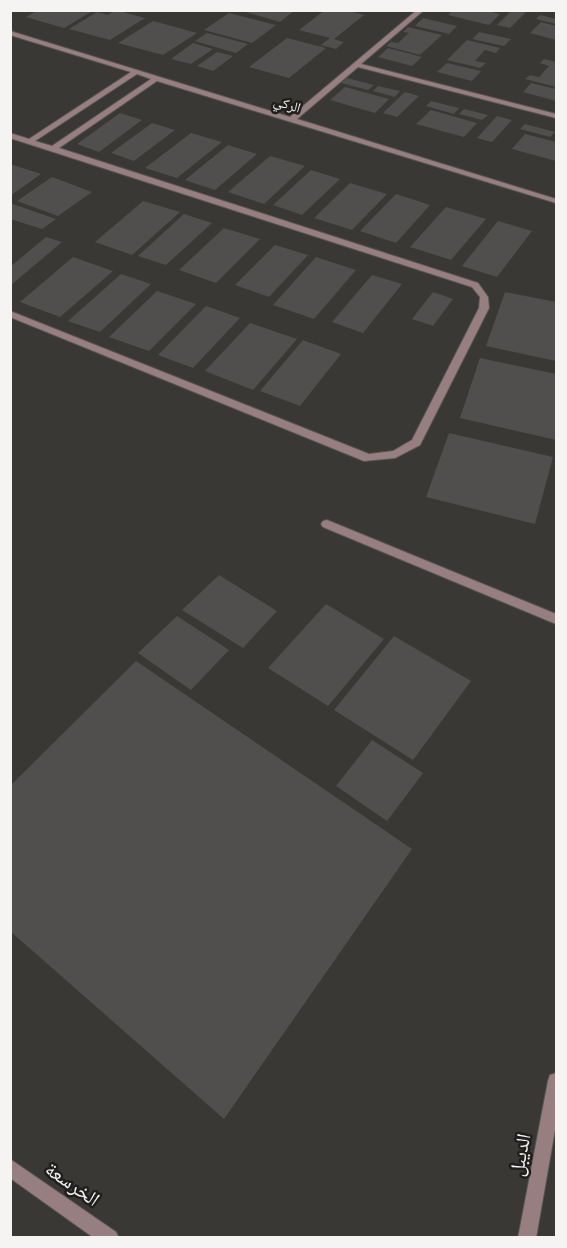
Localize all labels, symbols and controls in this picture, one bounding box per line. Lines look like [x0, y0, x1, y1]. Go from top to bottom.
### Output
street label: الركي [271, 93, 303, 117]
street label: الديبل [505, 1132, 537, 1178]
street label: الخرسعة [40, 1158, 104, 1212]

